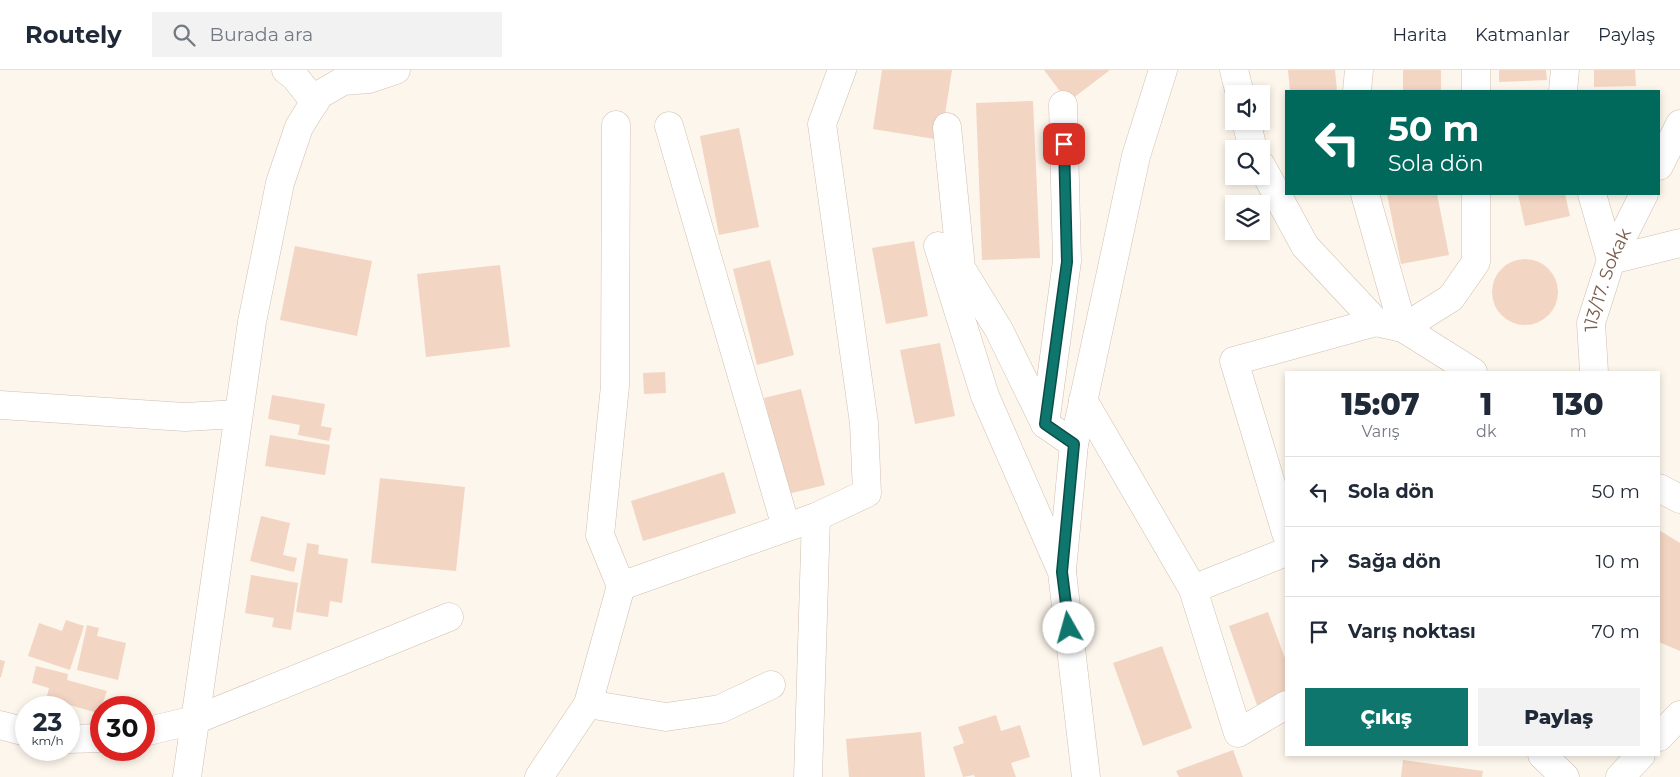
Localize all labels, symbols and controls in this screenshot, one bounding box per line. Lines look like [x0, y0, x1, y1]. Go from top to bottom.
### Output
search box [152, 12, 502, 57]
text: Routely [25, 20, 122, 49]
icon: search [170, 21, 198, 49]
text: Burada ara [210, 23, 313, 46]
text: Harita [1392, 24, 1447, 46]
text: Katmanlar [1475, 24, 1570, 46]
text: Paylaş [1598, 24, 1655, 46]
map controls [1225, 85, 1270, 240]
button: sound [1225, 85, 1270, 130]
text: 50 m [1388, 107, 1479, 150]
icon: left [1305, 110, 1370, 175]
pin [1043, 123, 1085, 165]
icon: arrive [1050, 130, 1078, 158]
button: search [1225, 140, 1270, 185]
text: Sola dön [1388, 150, 1484, 177]
button: layers [1225, 195, 1270, 240]
street label: 113/17. Sokak [1580, 224, 1636, 332]
text: 15:07 [1341, 386, 1420, 423]
text: 1 [1480, 386, 1492, 423]
text: 130 [1553, 386, 1604, 423]
text: Varış [1361, 422, 1400, 441]
text: dk [1476, 422, 1496, 441]
text: m [1570, 422, 1587, 441]
icon: left [1305, 478, 1333, 506]
text: Sola dön [1348, 480, 1434, 503]
text: 50 m [1592, 480, 1640, 503]
icon: right [1305, 548, 1333, 576]
text: Sağa dön [1348, 550, 1441, 573]
text: 10 m [1595, 550, 1640, 573]
position arrow [1042, 601, 1094, 653]
icon: arrive [1305, 618, 1333, 646]
text: Varış noktası [1348, 620, 1476, 643]
text: 70 m [1591, 620, 1640, 643]
button: Çıkış [1305, 688, 1468, 746]
button: Paylaş [1478, 688, 1640, 746]
speed limit sign: 30 [90, 696, 155, 761]
text: 23 [33, 707, 62, 737]
text: km/h [31, 733, 64, 748]

